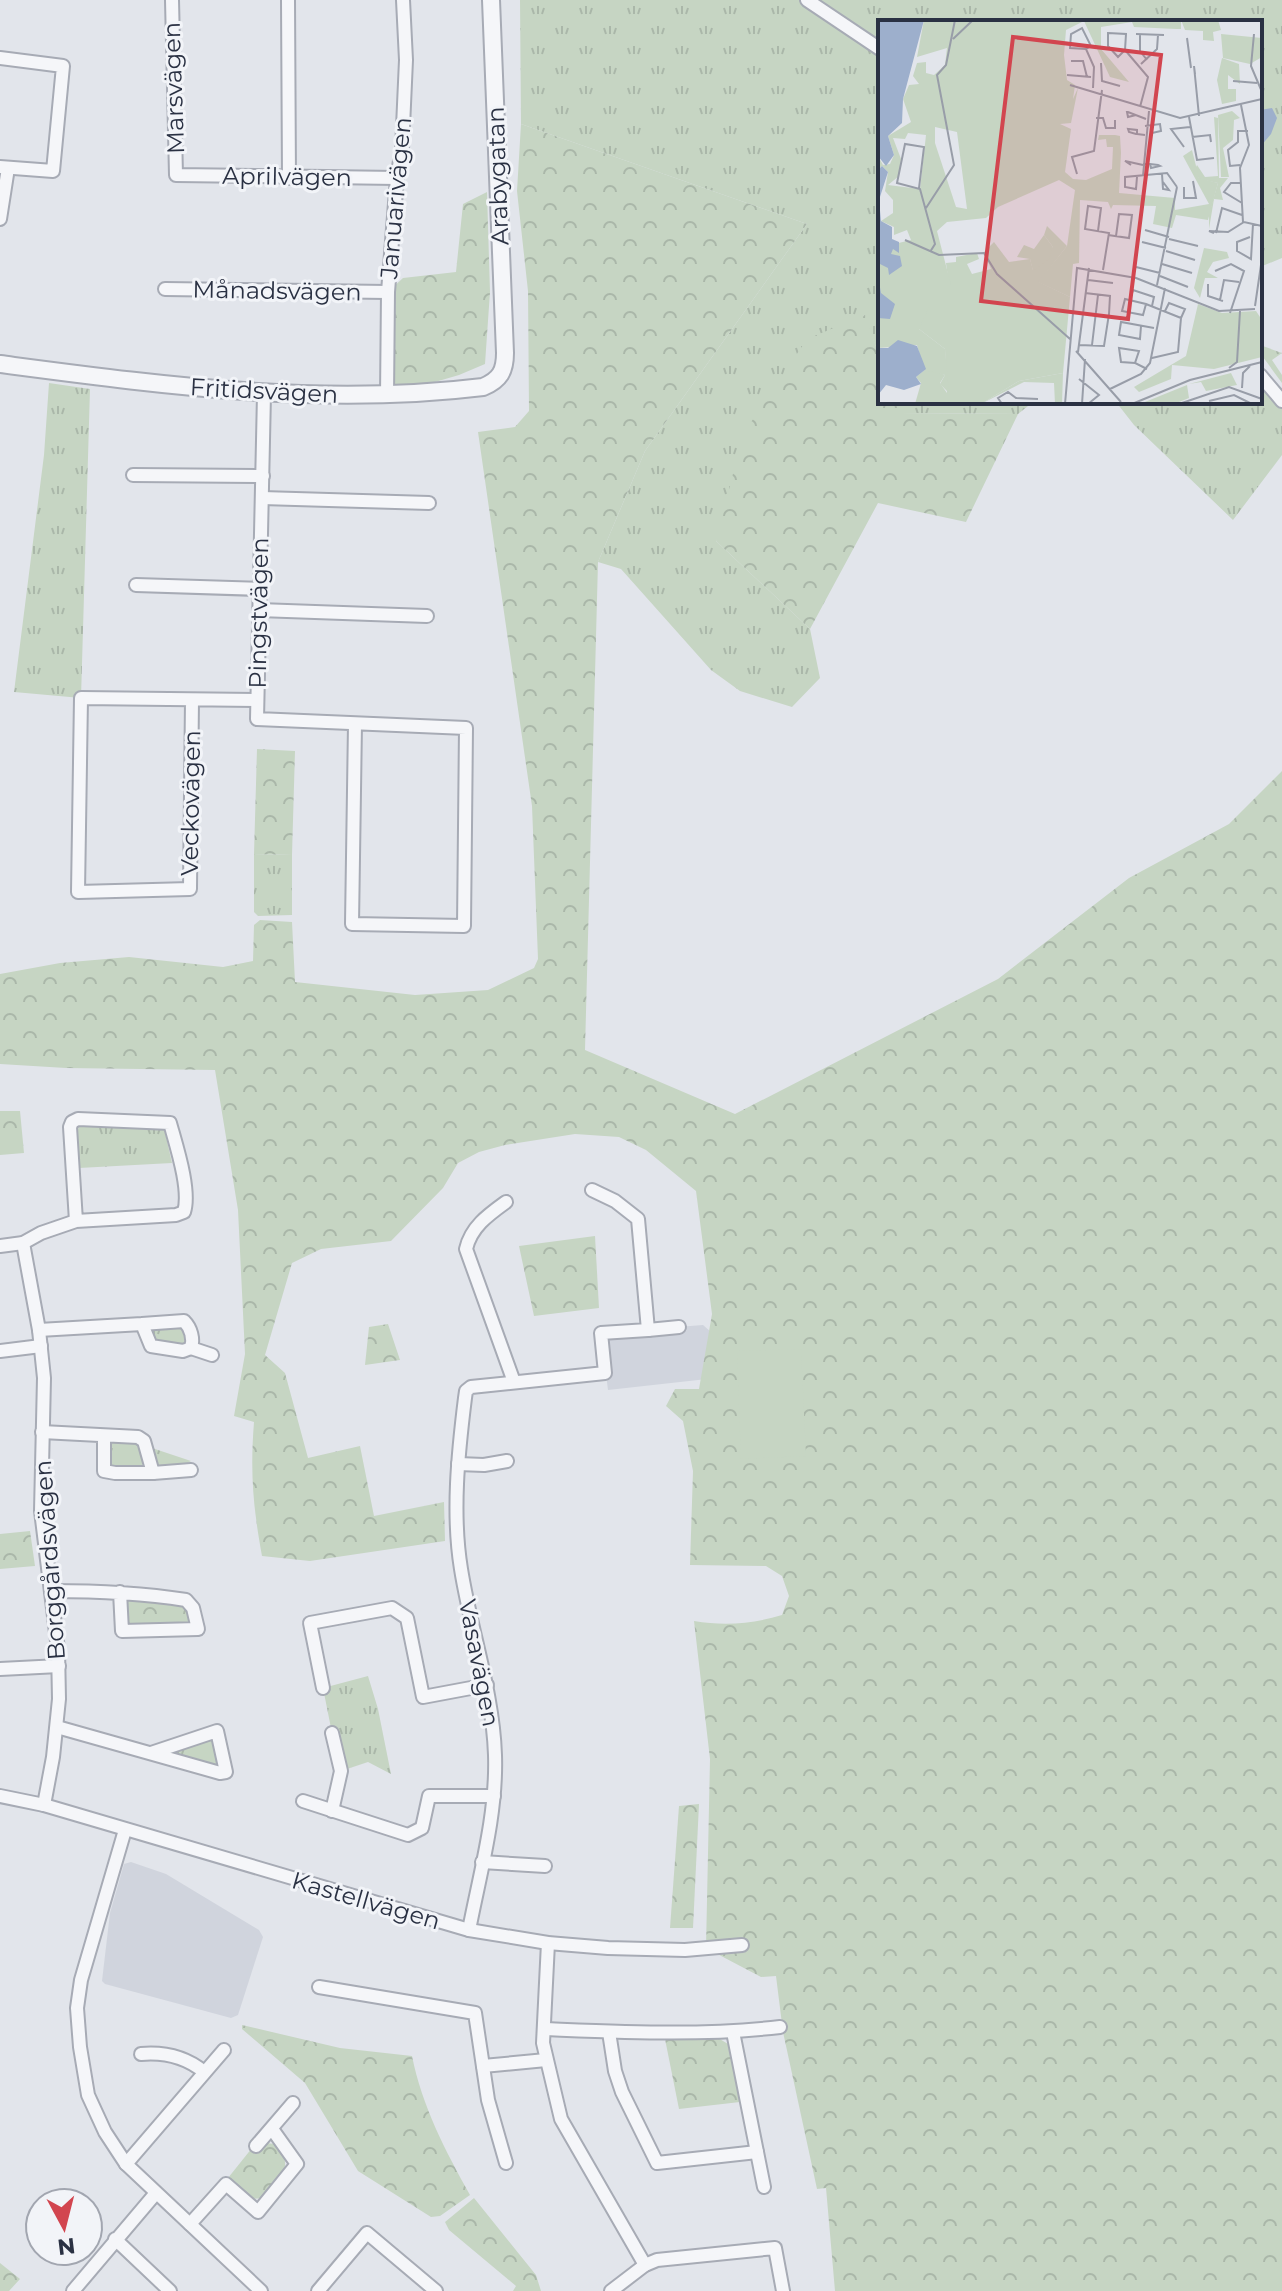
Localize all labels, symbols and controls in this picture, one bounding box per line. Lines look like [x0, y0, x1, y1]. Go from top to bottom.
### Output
inset map [878, 20, 1262, 404]
street label: Marsvägen [157, 22, 190, 154]
street label: Arabygatan [481, 106, 514, 246]
street label: Januarivägen [374, 116, 417, 281]
street label: Aprilvägen [222, 161, 352, 192]
street label: Månadsvägen [192, 275, 362, 306]
street label: Fritidsvägen [189, 372, 339, 409]
street label: Pingstvägen [243, 537, 274, 689]
street label: Veckovägen [175, 730, 206, 876]
street label: Borggårdsvägen [28, 1459, 71, 1661]
street label: Vasavägen [453, 1597, 506, 1729]
street label: Kastellvägen [289, 1865, 444, 1936]
north arrow [24, 2187, 104, 2267]
text: N [56, 2232, 77, 2261]

